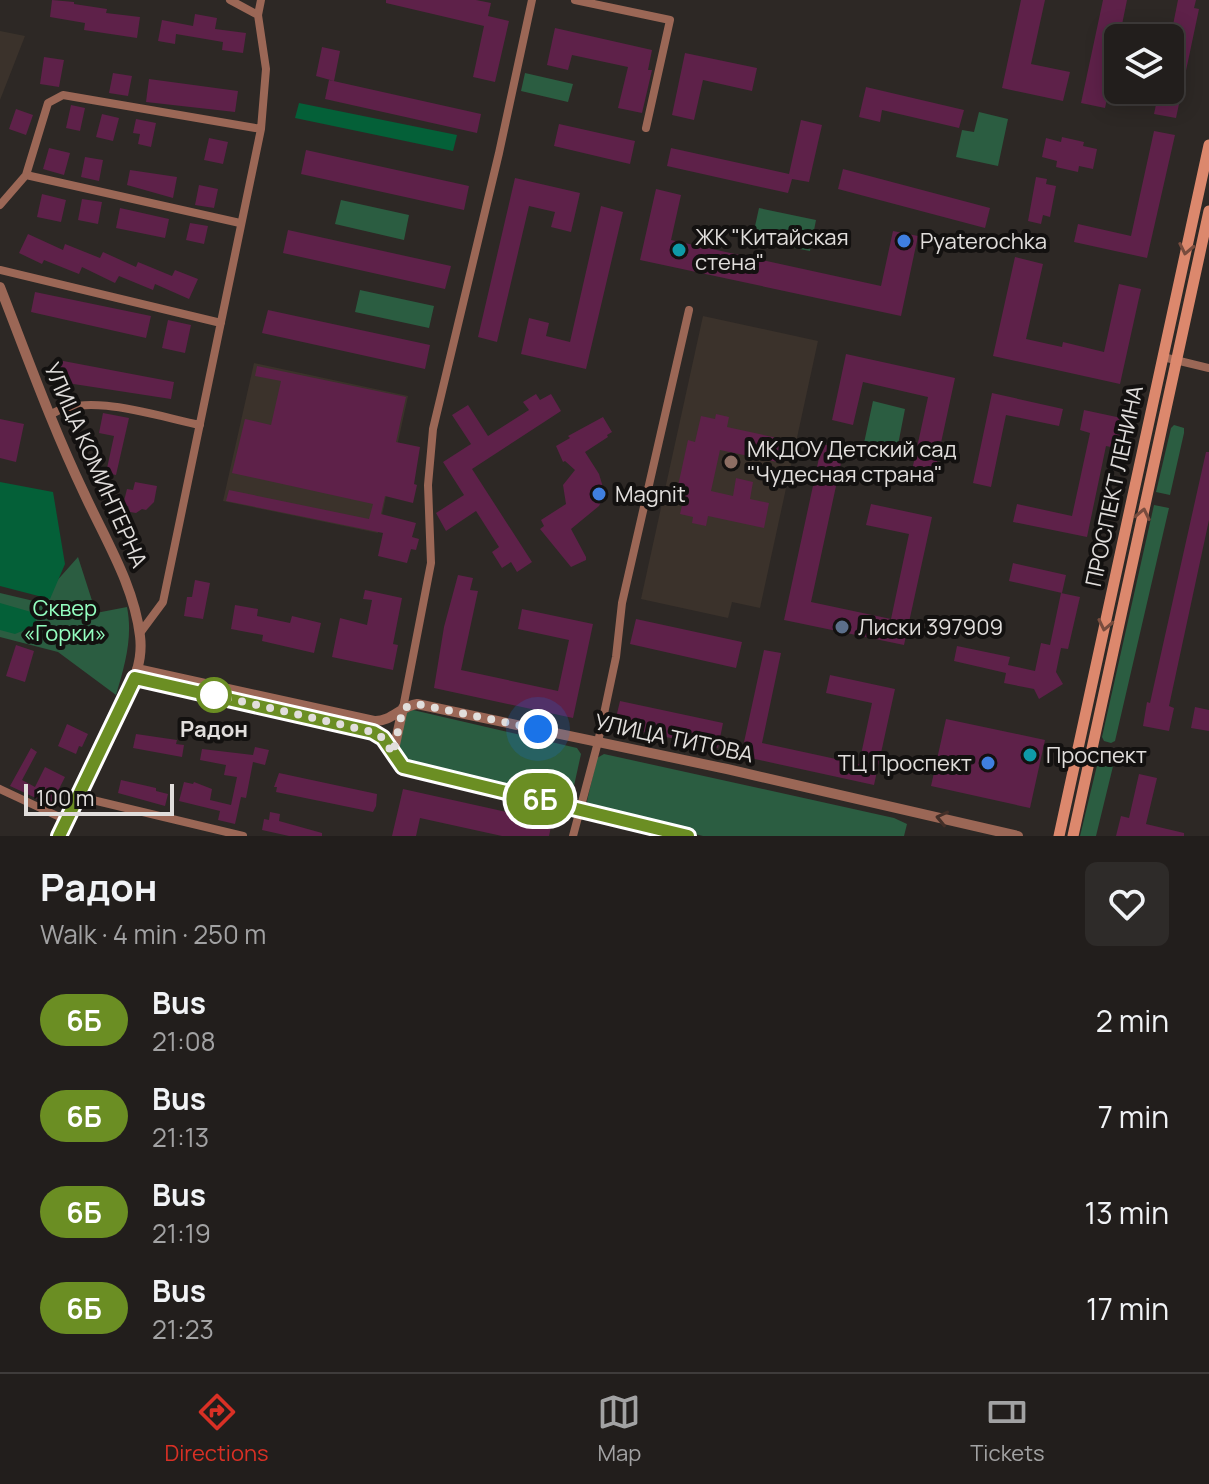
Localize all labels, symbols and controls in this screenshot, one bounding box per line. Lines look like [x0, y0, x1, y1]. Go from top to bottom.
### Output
map controls [1104, 24, 1184, 104]
button: layers [1104, 24, 1184, 104]
place label: ЖК "Китайская стена" [695, 222, 849, 277]
place label: Pyaterochka [920, 226, 1047, 256]
marker: Pyaterochka [895, 232, 913, 250]
marker: ЖК "Китайская стена" [670, 241, 688, 259]
one-way arrow [1178, 241, 1195, 255]
street label: УЛИЦА КОМИНТЕРНА [37, 358, 155, 572]
street label: ПРОСПЕКТ ЛЕНИНА [1078, 383, 1150, 589]
place label: МКДОУ Детский сад "Чудесная страна" [747, 434, 957, 489]
marker: МКДОУ Детский сад "Чудесная страна" [722, 453, 740, 471]
place label: Magnit [615, 479, 686, 509]
marker: Magnit [590, 485, 608, 503]
one-way arrow [1134, 507, 1151, 521]
park label: Сквер «Горки» [24, 593, 106, 648]
place label: Лиски 397909 [858, 612, 1003, 642]
one-way arrow [1097, 617, 1114, 631]
marker: Лиски 397909 [833, 618, 851, 636]
marker: Радон [197, 678, 231, 712]
street label: УЛИЦА ТИТОВА [592, 707, 756, 769]
your location [518, 709, 558, 749]
place label: Радон [180, 714, 248, 744]
place label: Проспект [1046, 740, 1147, 770]
marker: Проспект [1021, 746, 1039, 764]
place label: ТЦ Проспект [838, 748, 972, 778]
marker: ТЦ Проспект [979, 754, 997, 772]
line badge: 6Б [504, 773, 576, 825]
scale bar [24, 780, 174, 816]
text: 6Б [522, 780, 558, 818]
text: 100 m [36, 783, 94, 813]
one-way arrow [936, 810, 949, 827]
text: Радон [40, 860, 157, 912]
button: heart [1085, 862, 1169, 946]
text: Walk · 4 min · 250 m [40, 916, 266, 952]
text: Bus [152, 982, 206, 1023]
text: 2 min [1096, 1000, 1169, 1041]
text: 6Б [66, 1001, 102, 1039]
text: 21:08 [152, 1023, 216, 1059]
text: Bus [152, 1078, 206, 1119]
text: 7 min [1098, 1096, 1169, 1137]
text: 6Б [66, 1097, 102, 1135]
text: 21:13 [152, 1119, 209, 1155]
text: Bus [152, 1174, 206, 1215]
text: 13 min [1084, 1192, 1169, 1233]
text: 6Б [66, 1193, 102, 1231]
text: 21:19 [152, 1215, 211, 1251]
text: Bus [152, 1270, 206, 1311]
text: 17 min [1086, 1288, 1169, 1329]
text: 6Б [66, 1289, 102, 1327]
text: 21:23 [152, 1311, 214, 1347]
tab: Directions [164, 1390, 269, 1468]
tab: Map [597, 1390, 641, 1468]
tab: Tickets [970, 1390, 1045, 1468]

